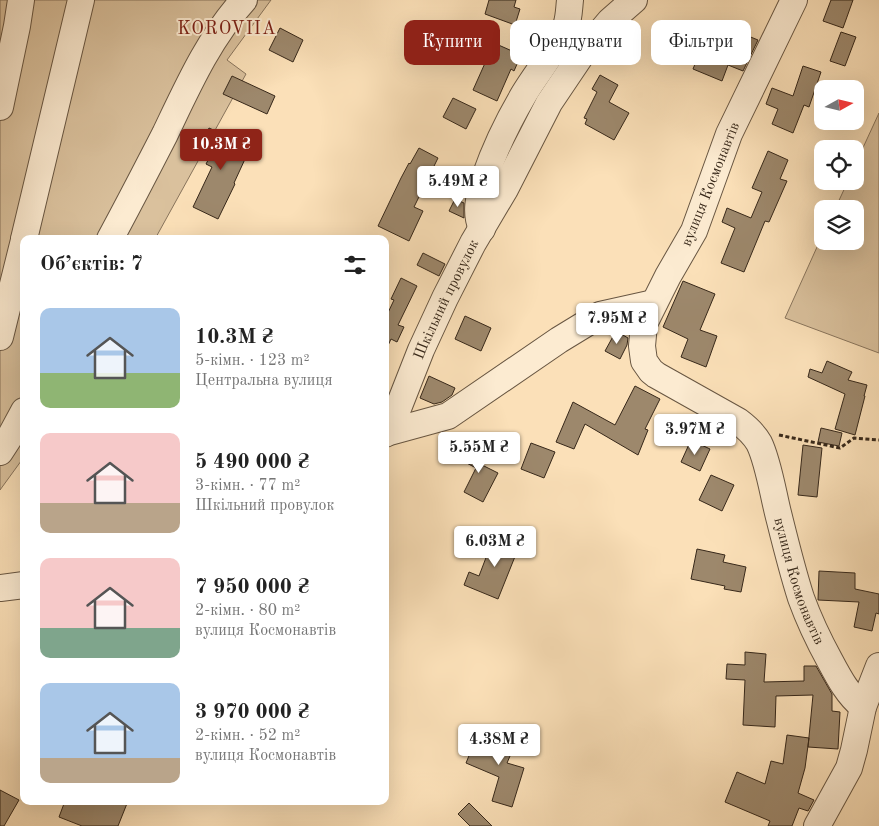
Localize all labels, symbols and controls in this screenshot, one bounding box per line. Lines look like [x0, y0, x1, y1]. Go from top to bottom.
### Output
district label: KOROVIIA [177, 20, 277, 38]
chip: Купити [404, 20, 500, 65]
chip: Орендувати [510, 20, 641, 65]
chip: Фільтри [651, 20, 751, 65]
north arrow [814, 80, 864, 130]
map controls [814, 80, 864, 250]
street label: вулиця Космонавтів [680, 120, 743, 249]
pin: 10.3M ₴ [175, 128, 267, 171]
text: 10.3M ₴ [191, 137, 251, 153]
button: locate [814, 140, 864, 190]
pin: 5.49M ₴ [412, 166, 504, 208]
text: 5.49M ₴ [428, 174, 488, 190]
button: layers [814, 200, 864, 250]
street label: Шкільний провулок [412, 237, 483, 362]
icon: filters [341, 251, 369, 279]
text: Об’єктів: 7 [40, 254, 143, 275]
pin: 7.95M ₴ [571, 302, 663, 345]
text: 7.95M ₴ [587, 311, 647, 327]
text: 10.3M ₴ [195, 327, 274, 348]
icon: home [80, 328, 140, 388]
text: 5-кімн. · 123 m² [195, 353, 310, 369]
text: Центральна вулиця [195, 373, 333, 389]
pin: 3.97M ₴ [649, 414, 741, 456]
text: 3.97M ₴ [665, 422, 725, 438]
pin: 5.55M ₴ [433, 432, 525, 474]
text: 5.55M ₴ [449, 440, 509, 456]
text: 5 490 000 ₴ [195, 452, 309, 473]
icon: home [80, 453, 140, 513]
text: 3-кімн. · 77 m² [195, 478, 300, 494]
text: Шкільний провулок [195, 498, 334, 514]
street label: вулиця Космонавтів [770, 516, 826, 647]
pin: 6.03M ₴ [449, 526, 541, 568]
text: 6.03M ₴ [465, 534, 525, 550]
text: 7 950 000 ₴ [195, 577, 309, 598]
icon: home [80, 578, 140, 638]
text: 2-кімн. · 80 m² [195, 603, 300, 619]
text: вулиця Космонавтів [195, 623, 336, 639]
text: 3 970 000 ₴ [195, 702, 309, 723]
icon: home [80, 703, 140, 763]
pin: 4.38M ₴ [453, 724, 545, 766]
text: 2-кімн. · 52 m² [195, 728, 300, 744]
text: 4.38M ₴ [469, 732, 529, 748]
text: вулиця Космонавтів [195, 748, 336, 764]

